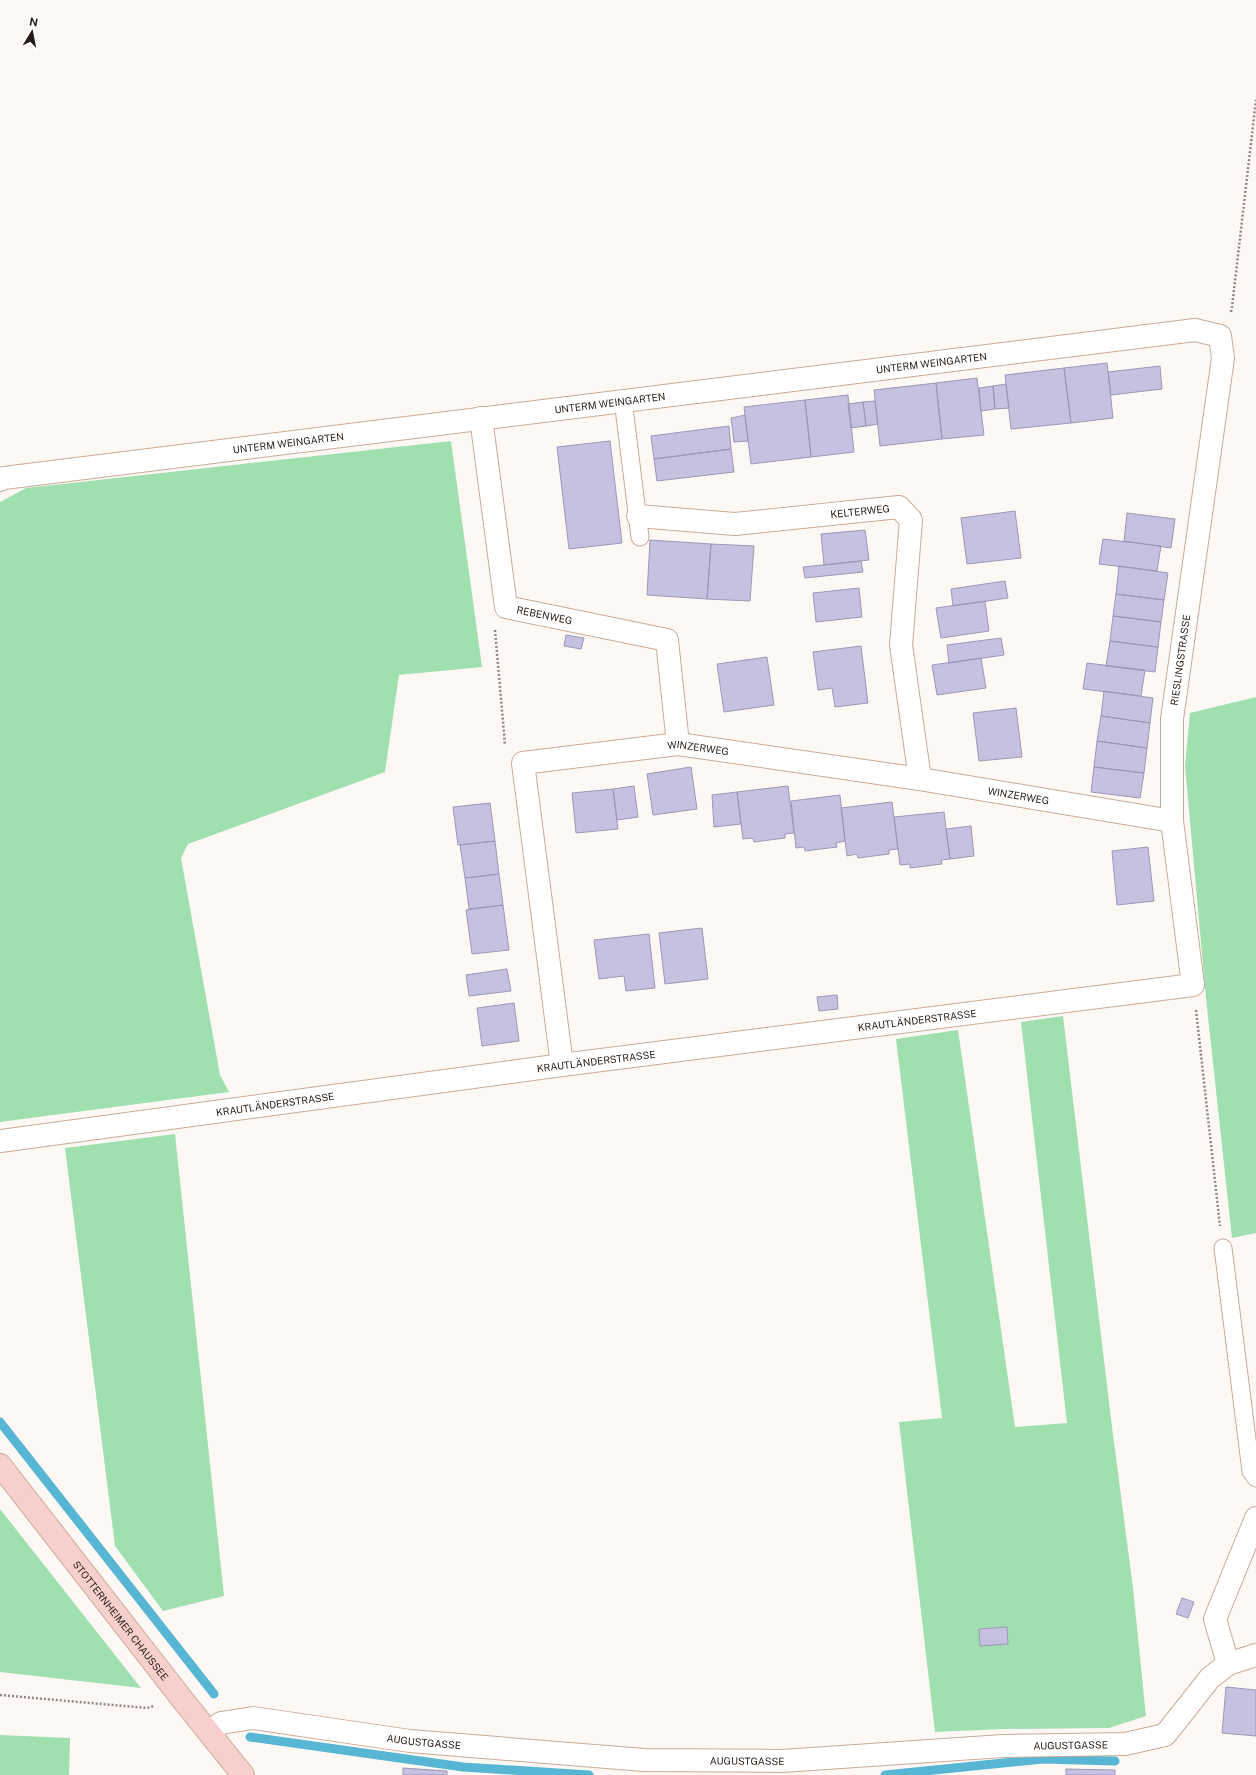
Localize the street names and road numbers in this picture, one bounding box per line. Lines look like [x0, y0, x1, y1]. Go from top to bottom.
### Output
street label: UNTERM WEINGARTEN [875, 350, 988, 376]
street label: UNTERM WEINGARTEN [554, 390, 666, 416]
street label: UNTERM WEINGARTEN [232, 430, 345, 456]
street label: KELTERWEG [830, 502, 890, 520]
street label: REBENWEG [516, 603, 574, 626]
street label: RIESLINGSTRASSE [1168, 614, 1192, 706]
street label: WINZERWEG [667, 738, 730, 757]
street label: WINZERWEG [987, 784, 1050, 806]
street label: KRAUTLÄNDERSTRASSE [857, 1007, 977, 1033]
street label: KRAUTLÄNDERSTRASSE [536, 1048, 656, 1074]
street label: KRAUTLÄNDERSTRASSE [215, 1090, 335, 1118]
street label: STOTTERNHEIMER CHAUSSEE [71, 1558, 171, 1683]
street label: AUGUSTGASSE [386, 1732, 462, 1751]
street label: AUGUSTGASSE [1033, 1738, 1108, 1752]
street label: AUGUSTGASSE [710, 1754, 784, 1767]

